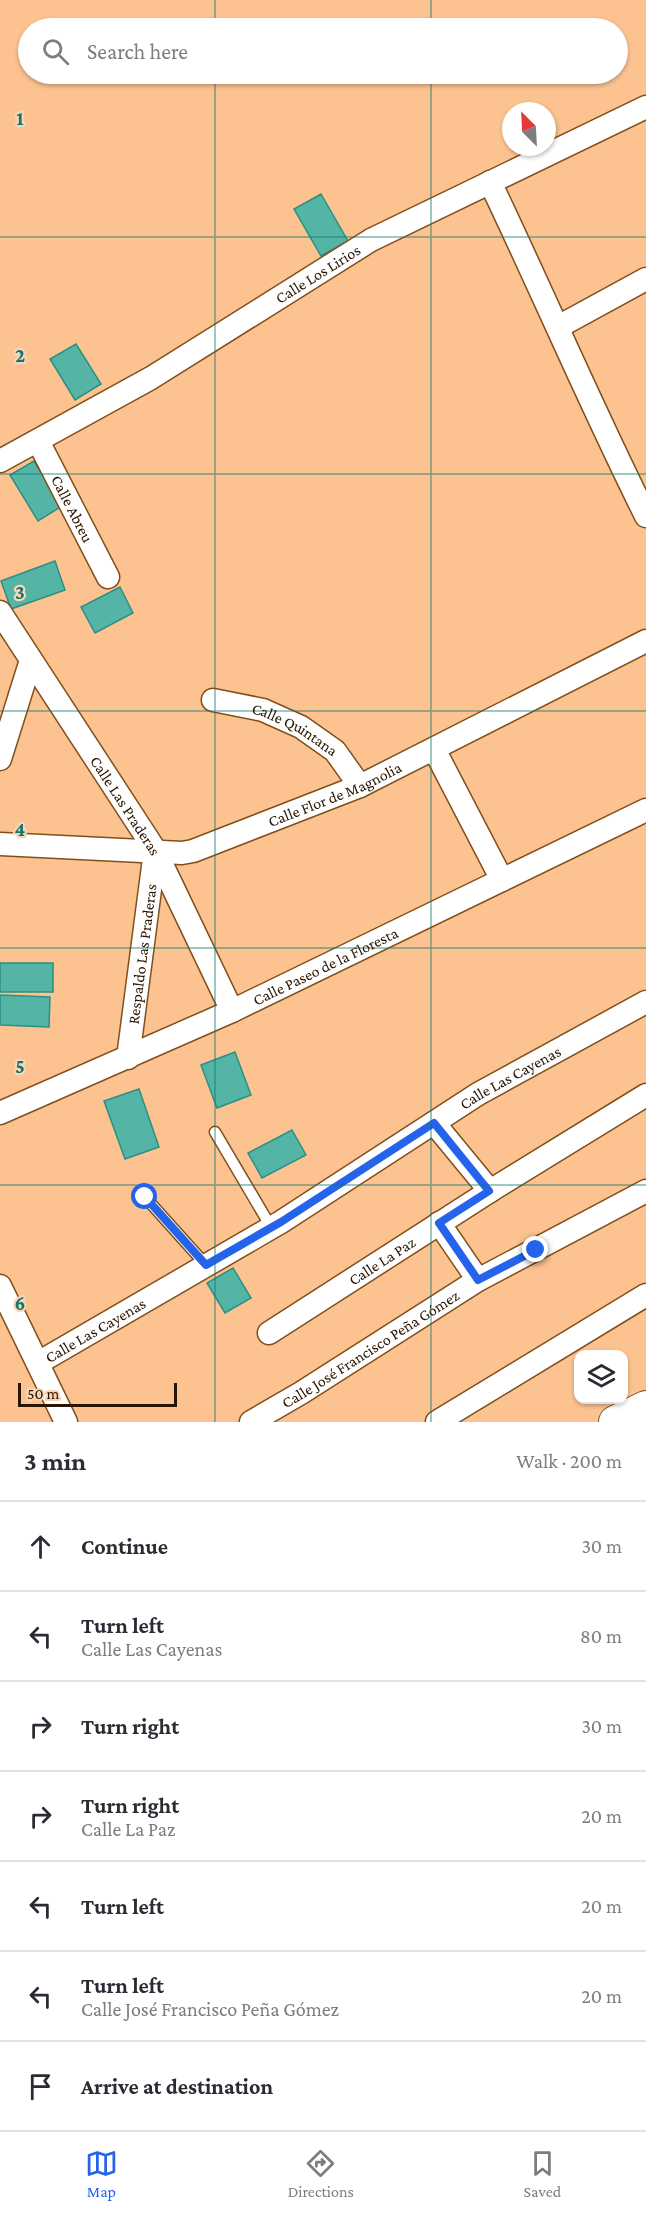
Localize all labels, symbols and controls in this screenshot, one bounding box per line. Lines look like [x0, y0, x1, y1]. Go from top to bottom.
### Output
search box [18, 18, 628, 84]
icon: search [39, 35, 72, 68]
text: Search here [87, 39, 188, 64]
north arrow [502, 102, 556, 156]
text: 1 [16, 107, 24, 129]
street label: Calle Los Lirios [272, 241, 363, 307]
text: 2 [15, 344, 25, 366]
street label: Calle Abreu [48, 472, 97, 546]
text: 3 [15, 581, 25, 603]
street label: Calle Quintana [251, 700, 341, 760]
street label: Calle Las Praderas [87, 753, 164, 858]
street label: Calle Flor de Magnolia [266, 758, 405, 830]
text: 4 [15, 818, 26, 840]
street label: Respaldo Las Praderas [125, 883, 160, 1025]
street label: Calle Paseo de la Floresta [250, 924, 401, 1009]
street label: Calle Las Cayenas [457, 1042, 564, 1113]
text: 5 [15, 1055, 25, 1077]
route start [131, 1183, 157, 1209]
street label: Calle La Paz [346, 1233, 419, 1289]
route end [522, 1236, 548, 1262]
street label: Calle José Francisco Peña Gómez [279, 1286, 462, 1411]
text: 6 [15, 1292, 25, 1314]
street label: Calle Las Cayenas [42, 1295, 149, 1366]
map controls [574, 1350, 628, 1404]
button: layers [574, 1350, 628, 1404]
scale bar [18, 1380, 177, 1408]
text: 50 m [27, 1385, 59, 1402]
text: 3 min [24, 1447, 86, 1476]
text: Walk · 200 m [516, 1450, 622, 1472]
icon: ahead [24, 1530, 57, 1563]
text: Continue [81, 1534, 168, 1559]
text: 30 m [581, 1535, 622, 1557]
text: Turn left [81, 1613, 164, 1638]
icon: left [24, 1620, 57, 1653]
text: 80 m [580, 1625, 622, 1647]
text: Calle Las Cayenas [81, 1638, 222, 1660]
icon: right [24, 1710, 57, 1743]
text: Turn right [81, 1714, 179, 1739]
text: 30 m [581, 1715, 622, 1737]
text: Turn right [81, 1793, 179, 1818]
icon: right [24, 1800, 57, 1833]
text: 20 m [581, 1805, 622, 1827]
text: Calle La Paz [81, 1818, 175, 1840]
icon: left [24, 1890, 57, 1923]
text: Turn left [81, 1894, 164, 1919]
text: 20 m [581, 1895, 622, 1917]
text: Turn left [81, 1973, 164, 1998]
icon: left [24, 1980, 57, 2013]
text: 20 m [581, 1985, 622, 2007]
text: Calle José Francisco Peña Gómez [81, 1998, 339, 2020]
icon: arrive [24, 2070, 57, 2103]
text: Arrive at destination [81, 2074, 273, 2099]
tab: Map [85, 2147, 118, 2200]
tab: Directions [288, 2147, 354, 2200]
tab: Saved [524, 2147, 561, 2200]

